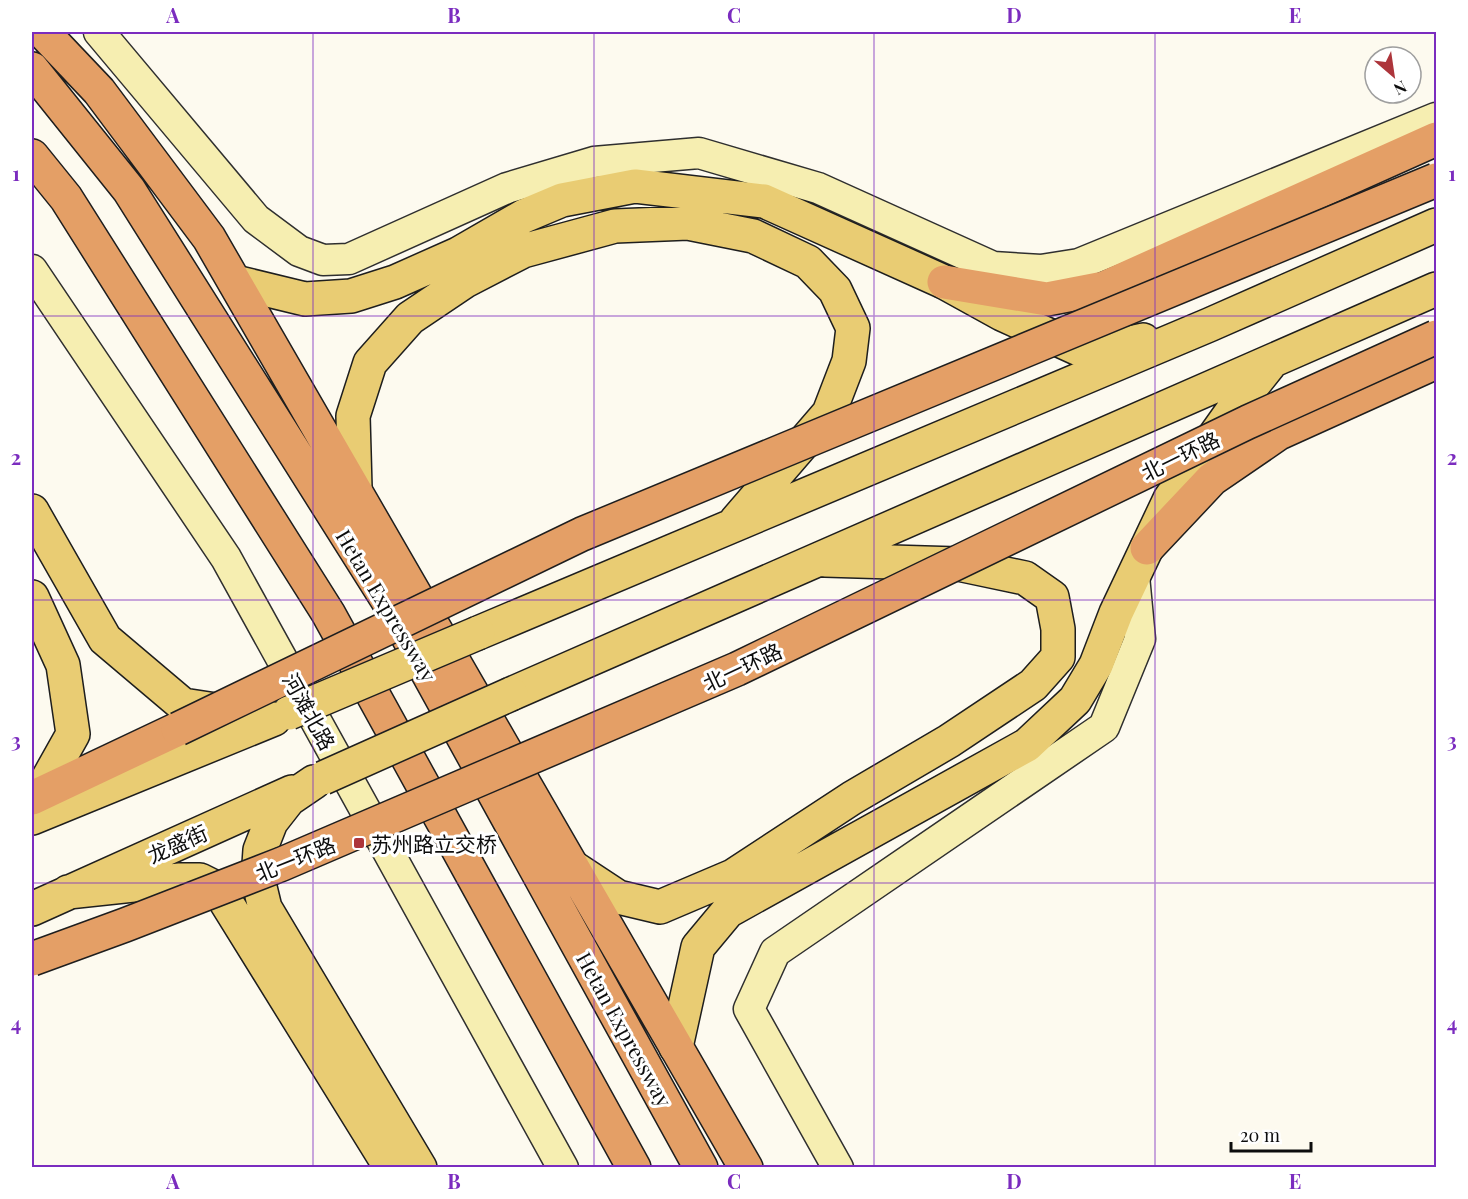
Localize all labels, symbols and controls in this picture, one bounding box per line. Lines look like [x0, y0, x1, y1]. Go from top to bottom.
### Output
text: A [165, 1, 180, 28]
text: B [447, 1, 461, 28]
text: C [727, 1, 741, 28]
text: D [1006, 1, 1022, 28]
text: E [1289, 1, 1301, 28]
north arrow [1363, 45, 1423, 105]
text: N [1390, 77, 1411, 101]
text: 1 [12, 159, 20, 186]
text: 1 [1448, 159, 1456, 186]
street label: 北一环路 [1136, 424, 1224, 486]
text: 2 [11, 443, 21, 470]
text: 2 [1447, 443, 1457, 470]
street label: Hetan Expressway [330, 524, 444, 687]
street label: 北一环路 [698, 636, 786, 696]
street label: 河滩北路 [277, 667, 343, 755]
text: 3 [11, 726, 21, 753]
text: 3 [1447, 726, 1457, 753]
street label: 龙盛街 [143, 817, 211, 869]
street label: 北一环路 [251, 829, 339, 887]
place label: 苏州路立交桥 [371, 829, 497, 857]
marker: 苏州路立交桥 [352, 836, 366, 850]
street label: Hetan Expressway [571, 947, 679, 1112]
text: 4 [11, 1009, 21, 1036]
text: 4 [1447, 1009, 1457, 1036]
scale bar [1231, 1115, 1310, 1153]
text: 20 m [1240, 1123, 1280, 1147]
text: A [165, 1167, 180, 1194]
text: B [447, 1167, 461, 1194]
text: C [727, 1167, 741, 1194]
text: D [1006, 1167, 1022, 1194]
text: E [1289, 1167, 1301, 1194]

